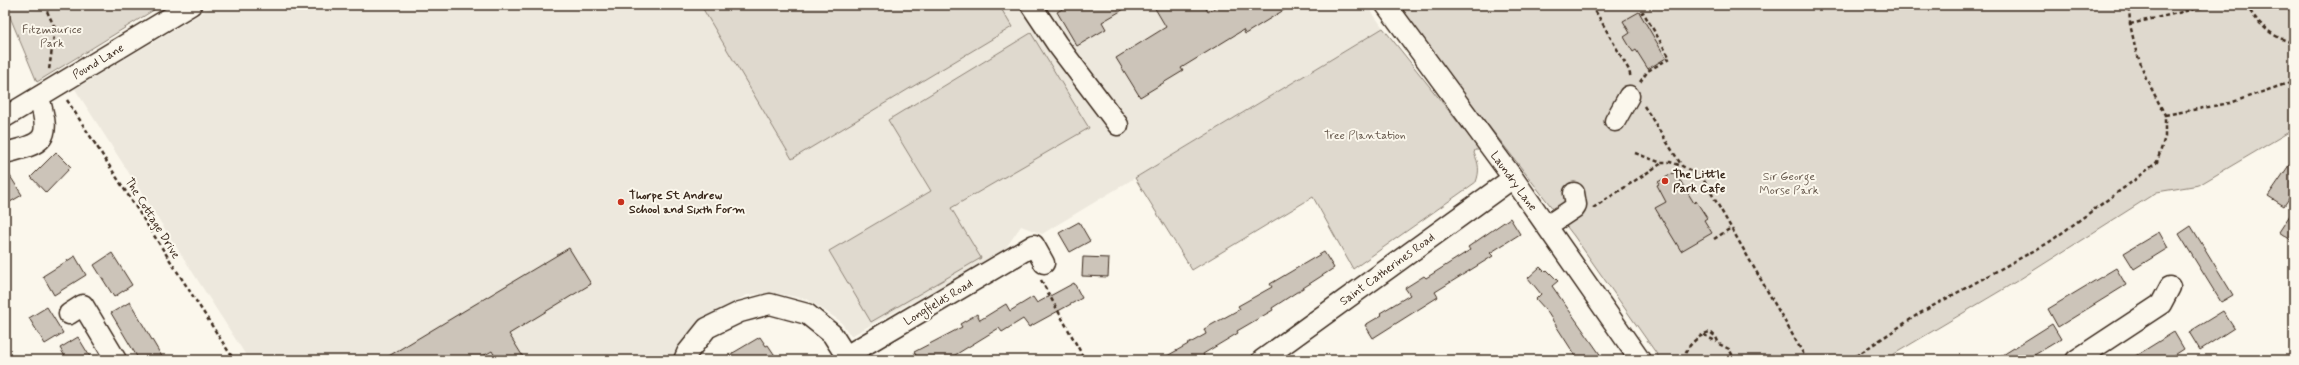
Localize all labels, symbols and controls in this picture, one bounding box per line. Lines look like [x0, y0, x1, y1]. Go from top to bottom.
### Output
park label: Fitzmaurice Park [22, 22, 82, 52]
street label: Pound Lane [70, 40, 127, 83]
park label: Tree Plantation [1324, 128, 1406, 144]
street label: Laundry Lane [1486, 148, 1540, 215]
place label: The Little Park Cafe [1673, 167, 1726, 197]
park label: Sir George Morse Park [1759, 169, 1819, 199]
street label: The Cottage Drive [121, 175, 184, 262]
marker: The Little Park Cafe [1660, 176, 1670, 186]
place label: Thorpe St Andrew School and Sixth Form [629, 188, 745, 218]
marker: Thorpe St Andrew School and Sixth Form [616, 197, 626, 207]
street label: Saint Catherines Road [1337, 230, 1438, 310]
street label: Longfields Road [901, 276, 976, 330]

